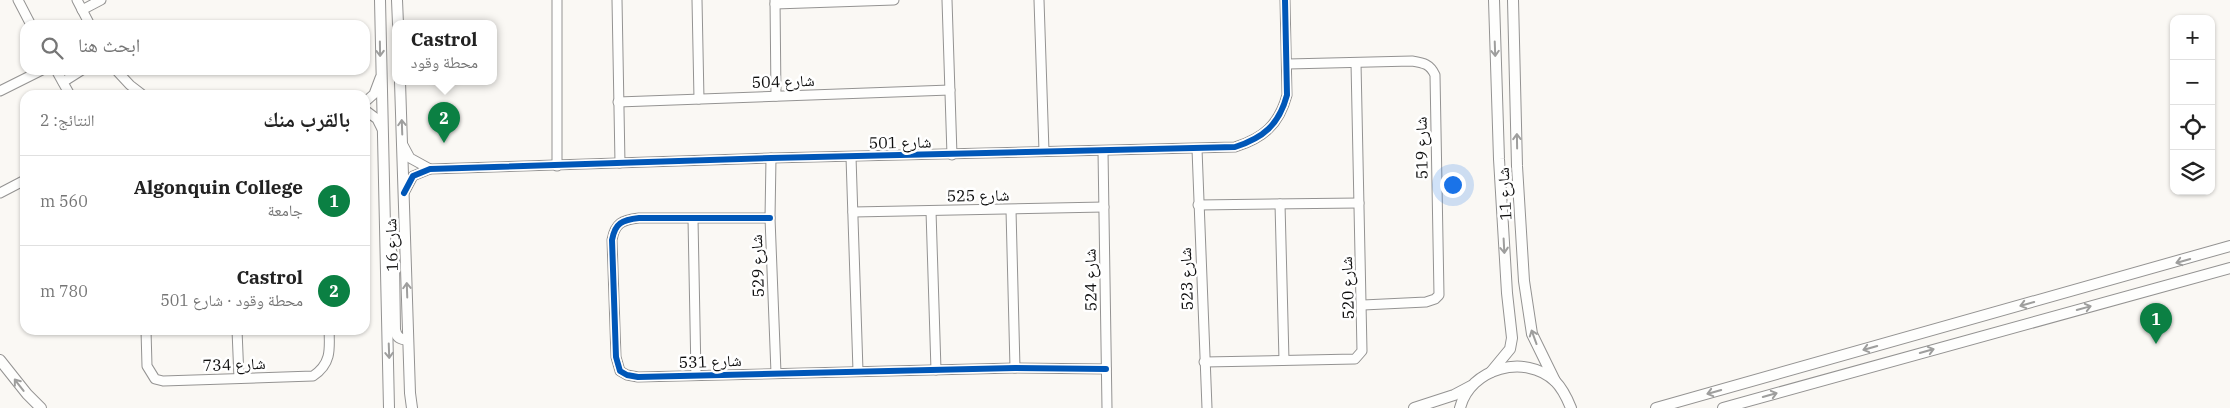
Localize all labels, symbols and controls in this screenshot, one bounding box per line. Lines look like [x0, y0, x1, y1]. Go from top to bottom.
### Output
map controls [2170, 15, 2215, 195]
button: + [2170, 15, 2215, 60]
search box [20, 20, 370, 75]
popup [392, 20, 497, 85]
text: Castrol [411, 27, 477, 51]
text: ابحث هنا [78, 33, 140, 57]
icon: search [38, 34, 66, 62]
one-way arrow [376, 40, 385, 56]
one-way arrow [1490, 40, 1500, 56]
text: محطة وقود [411, 52, 478, 72]
button: − [2170, 60, 2215, 105]
street label: شارع 504 [751, 70, 815, 93]
pin: 2 [428, 102, 460, 143]
text: بالقرب منك [263, 105, 350, 133]
button: locate [2170, 105, 2215, 150]
text: النتائج: 2 [40, 110, 95, 130]
street label: شارع 519 [1410, 116, 1433, 180]
one-way arrow [398, 119, 407, 135]
street label: شارع 501 [868, 131, 932, 154]
one-way arrow [1512, 133, 1522, 150]
button: layers [2170, 150, 2215, 195]
street label: شارع 11 [1493, 167, 1516, 221]
your location [1440, 172, 1466, 198]
text: Algonquin College [134, 175, 303, 199]
street label: شارع 525 [946, 184, 1010, 207]
text: 560 m [40, 191, 88, 211]
text: 1 [329, 191, 339, 211]
text: جامعة [268, 200, 303, 220]
street label: شارع 16 [380, 218, 403, 272]
street label: شارع 529 [746, 234, 769, 298]
one-way arrow [1499, 238, 1508, 254]
street label: شارع 523 [1175, 247, 1198, 311]
street label: شارع 524 [1079, 248, 1102, 312]
street label: شارع 520 [1336, 256, 1359, 320]
one-way arrow [2176, 256, 2192, 266]
text: Castrol [236, 265, 303, 289]
text: 780 m [40, 281, 88, 301]
text: 2 [329, 281, 339, 301]
one-way arrow [402, 282, 412, 298]
text: محطة وقود · شارع 501 [160, 290, 303, 310]
one-way arrow [2019, 300, 2035, 310]
one-way arrow [2075, 302, 2091, 312]
pin: 1 [2140, 303, 2172, 344]
one-way arrow [1529, 330, 1538, 345]
one-way arrow [384, 342, 394, 359]
one-way arrow [1863, 344, 1879, 354]
one-way arrow [1918, 346, 1934, 355]
street label: شارع 531 [678, 350, 742, 373]
street label: شارع 734 [202, 353, 266, 376]
one-way arrow [14, 379, 25, 392]
one-way arrow [1706, 387, 1722, 397]
one-way arrow [1762, 389, 1778, 399]

